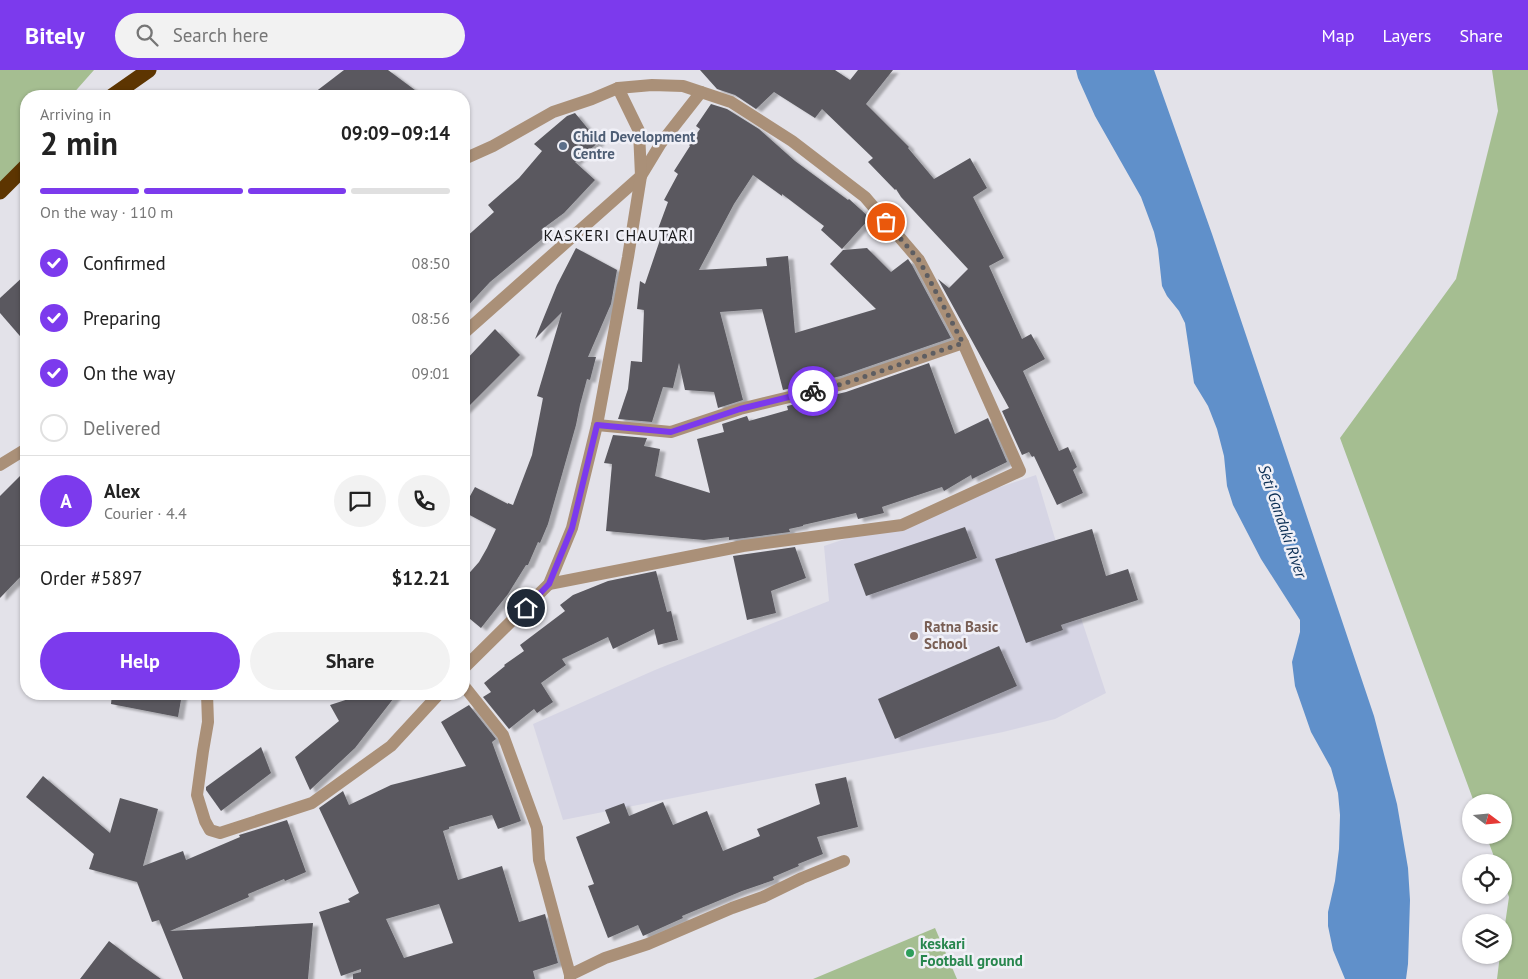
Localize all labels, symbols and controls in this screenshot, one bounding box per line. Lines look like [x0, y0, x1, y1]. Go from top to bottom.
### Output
search box [115, 13, 465, 58]
text: Bitely [25, 20, 85, 51]
icon: search [133, 21, 161, 49]
text: Search here [173, 23, 268, 47]
text: Map [1322, 24, 1354, 47]
text: Layers [1382, 24, 1431, 47]
text: Share [1459, 24, 1503, 47]
text: Arriving in [40, 104, 111, 124]
text: 09:09–09:14 [341, 121, 450, 145]
text: 2 min [40, 122, 118, 164]
place label: Child Development Centre [573, 127, 696, 163]
marker: Child Development Centre [557, 140, 569, 152]
pin [865, 201, 907, 243]
text: On the way · 110 m [40, 202, 173, 222]
icon: bag [872, 208, 900, 236]
district label: KASKERI CHAUTARI [544, 225, 694, 245]
icon: check [40, 249, 68, 277]
text: Confirmed [83, 251, 166, 275]
text: 08:50 [412, 253, 450, 273]
icon: check [40, 304, 68, 332]
text: Preparing [83, 306, 161, 330]
text: 08:56 [412, 308, 450, 328]
icon: check [40, 359, 68, 387]
text: On the way [83, 361, 175, 385]
text: 09:01 [412, 363, 450, 383]
courier [788, 366, 838, 416]
icon: bike [799, 377, 827, 405]
text: Delivered [83, 416, 161, 440]
water label: Seti Gandaki River [1254, 462, 1312, 582]
button: chat [334, 475, 386, 527]
button: phone [398, 475, 450, 527]
text: Alex [104, 479, 140, 503]
text: A [60, 489, 72, 513]
text: Courier · 4.4 [104, 503, 187, 523]
text: Order #5897 [40, 566, 143, 590]
text: $12.21 [391, 566, 450, 590]
pin [505, 587, 547, 629]
icon: home [512, 594, 540, 622]
place label: Ratna Basic School [924, 617, 999, 653]
marker: Ratna Basic School [908, 630, 920, 642]
button: Help [40, 632, 240, 690]
button: Share [250, 632, 450, 690]
north arrow [1462, 794, 1512, 844]
map controls [1462, 794, 1512, 964]
button: locate [1462, 854, 1512, 904]
button: layers [1462, 914, 1512, 964]
place label: keskari Football ground [920, 934, 1023, 970]
marker: keskari Football ground [904, 947, 916, 959]

